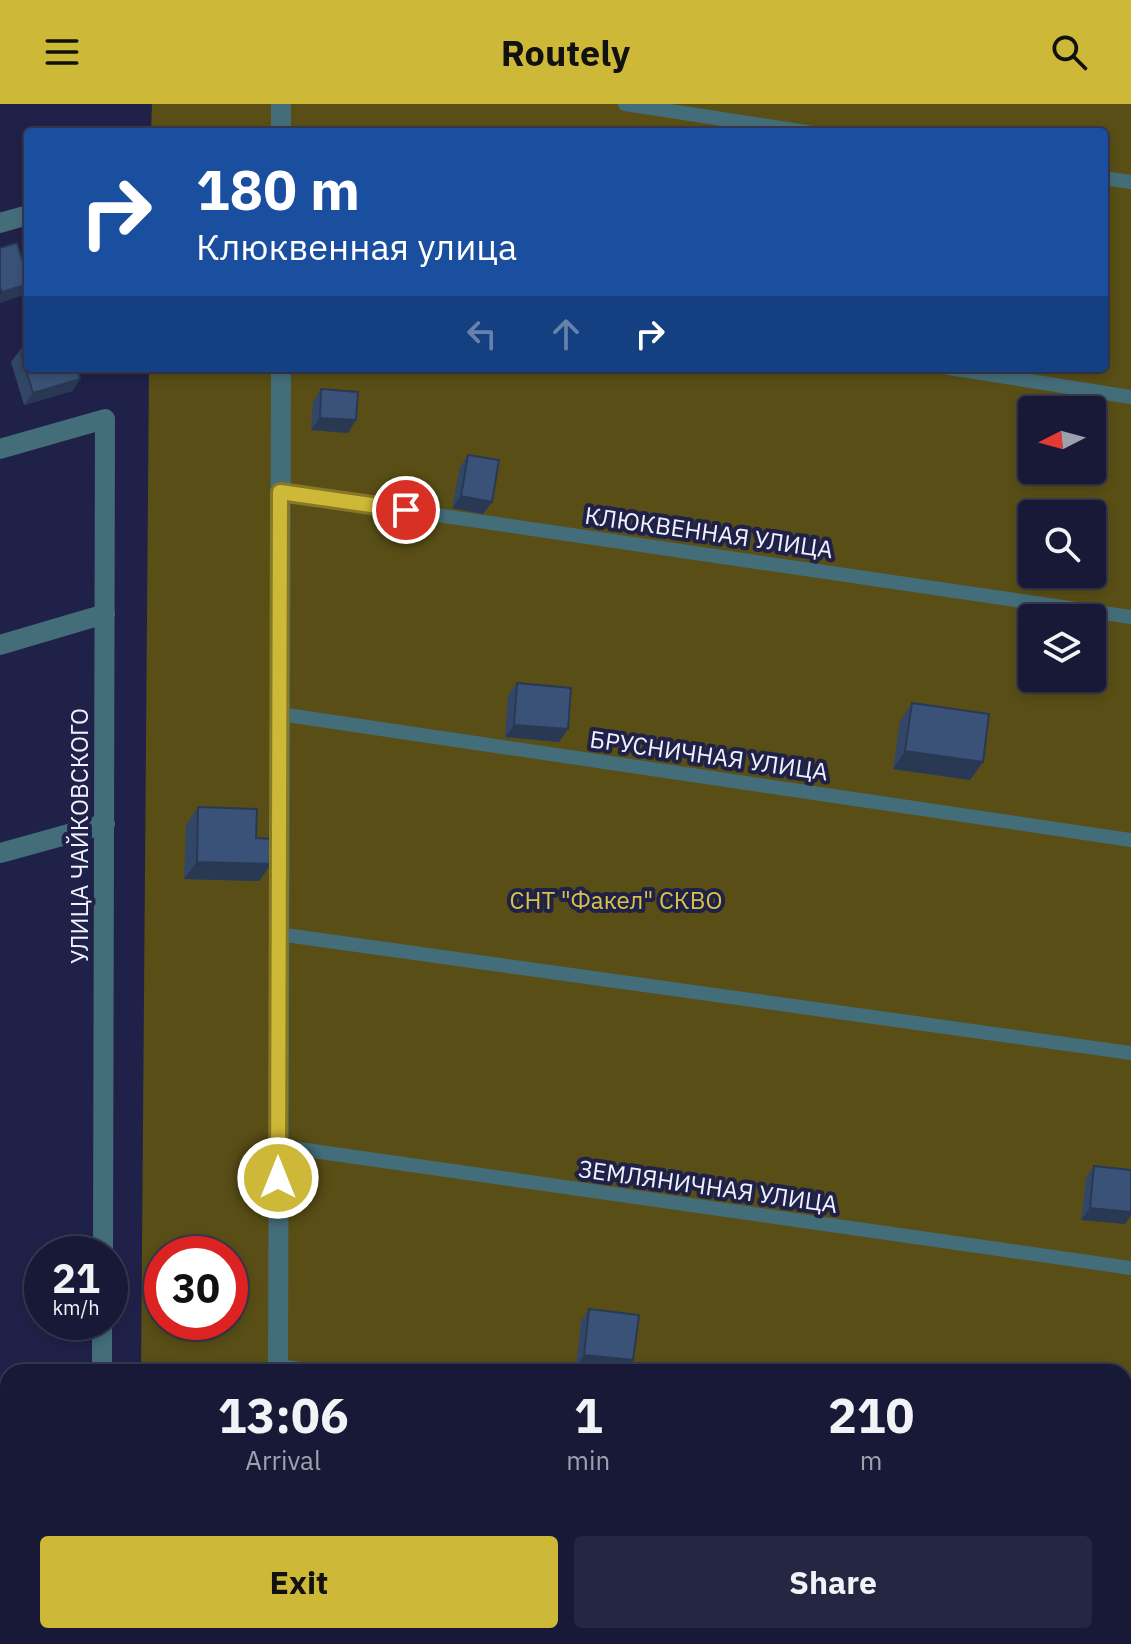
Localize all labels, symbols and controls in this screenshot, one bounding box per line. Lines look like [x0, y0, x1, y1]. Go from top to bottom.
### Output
text: Routely [501, 29, 630, 76]
icon: menu [40, 30, 84, 74]
icon: search [1047, 30, 1091, 74]
text: 180 m [196, 153, 360, 225]
icon: right [64, 160, 168, 264]
text: Клюквенная улица [196, 223, 517, 270]
icon: left [460, 312, 504, 356]
icon: ahead [544, 312, 588, 356]
icon: right [628, 312, 672, 356]
north arrow [1018, 396, 1106, 484]
map controls [1018, 396, 1106, 692]
pin [372, 476, 440, 544]
icon: arrive [384, 488, 428, 532]
street label: КЛЮКВЕННАЯ УЛИЦА [583, 499, 835, 565]
button: search [1018, 500, 1106, 588]
button: layers [1018, 604, 1106, 692]
street label: УЛИЦА ЧАЙКОВСКОГО [63, 708, 95, 964]
street label: БРУСНИЧНАЯ УЛИЦА [588, 722, 830, 788]
park label: СНТ "Факел" СКВО [510, 884, 722, 916]
position arrow [236, 1136, 320, 1220]
street label: ЗЕМЛЯНИЧНАЯ УЛИЦА [576, 1152, 840, 1220]
speed limit sign: 30 [144, 1236, 248, 1340]
text: 21 [52, 1252, 100, 1304]
text: km/h [52, 1294, 100, 1321]
text: 13:06 [218, 1384, 349, 1446]
text: 1 [574, 1384, 603, 1446]
text: 210 [828, 1384, 914, 1446]
text: Arrival [245, 1443, 321, 1477]
text: min [566, 1443, 610, 1477]
text: m [860, 1443, 882, 1477]
button: Exit [40, 1536, 558, 1628]
button: Share [574, 1536, 1092, 1628]

